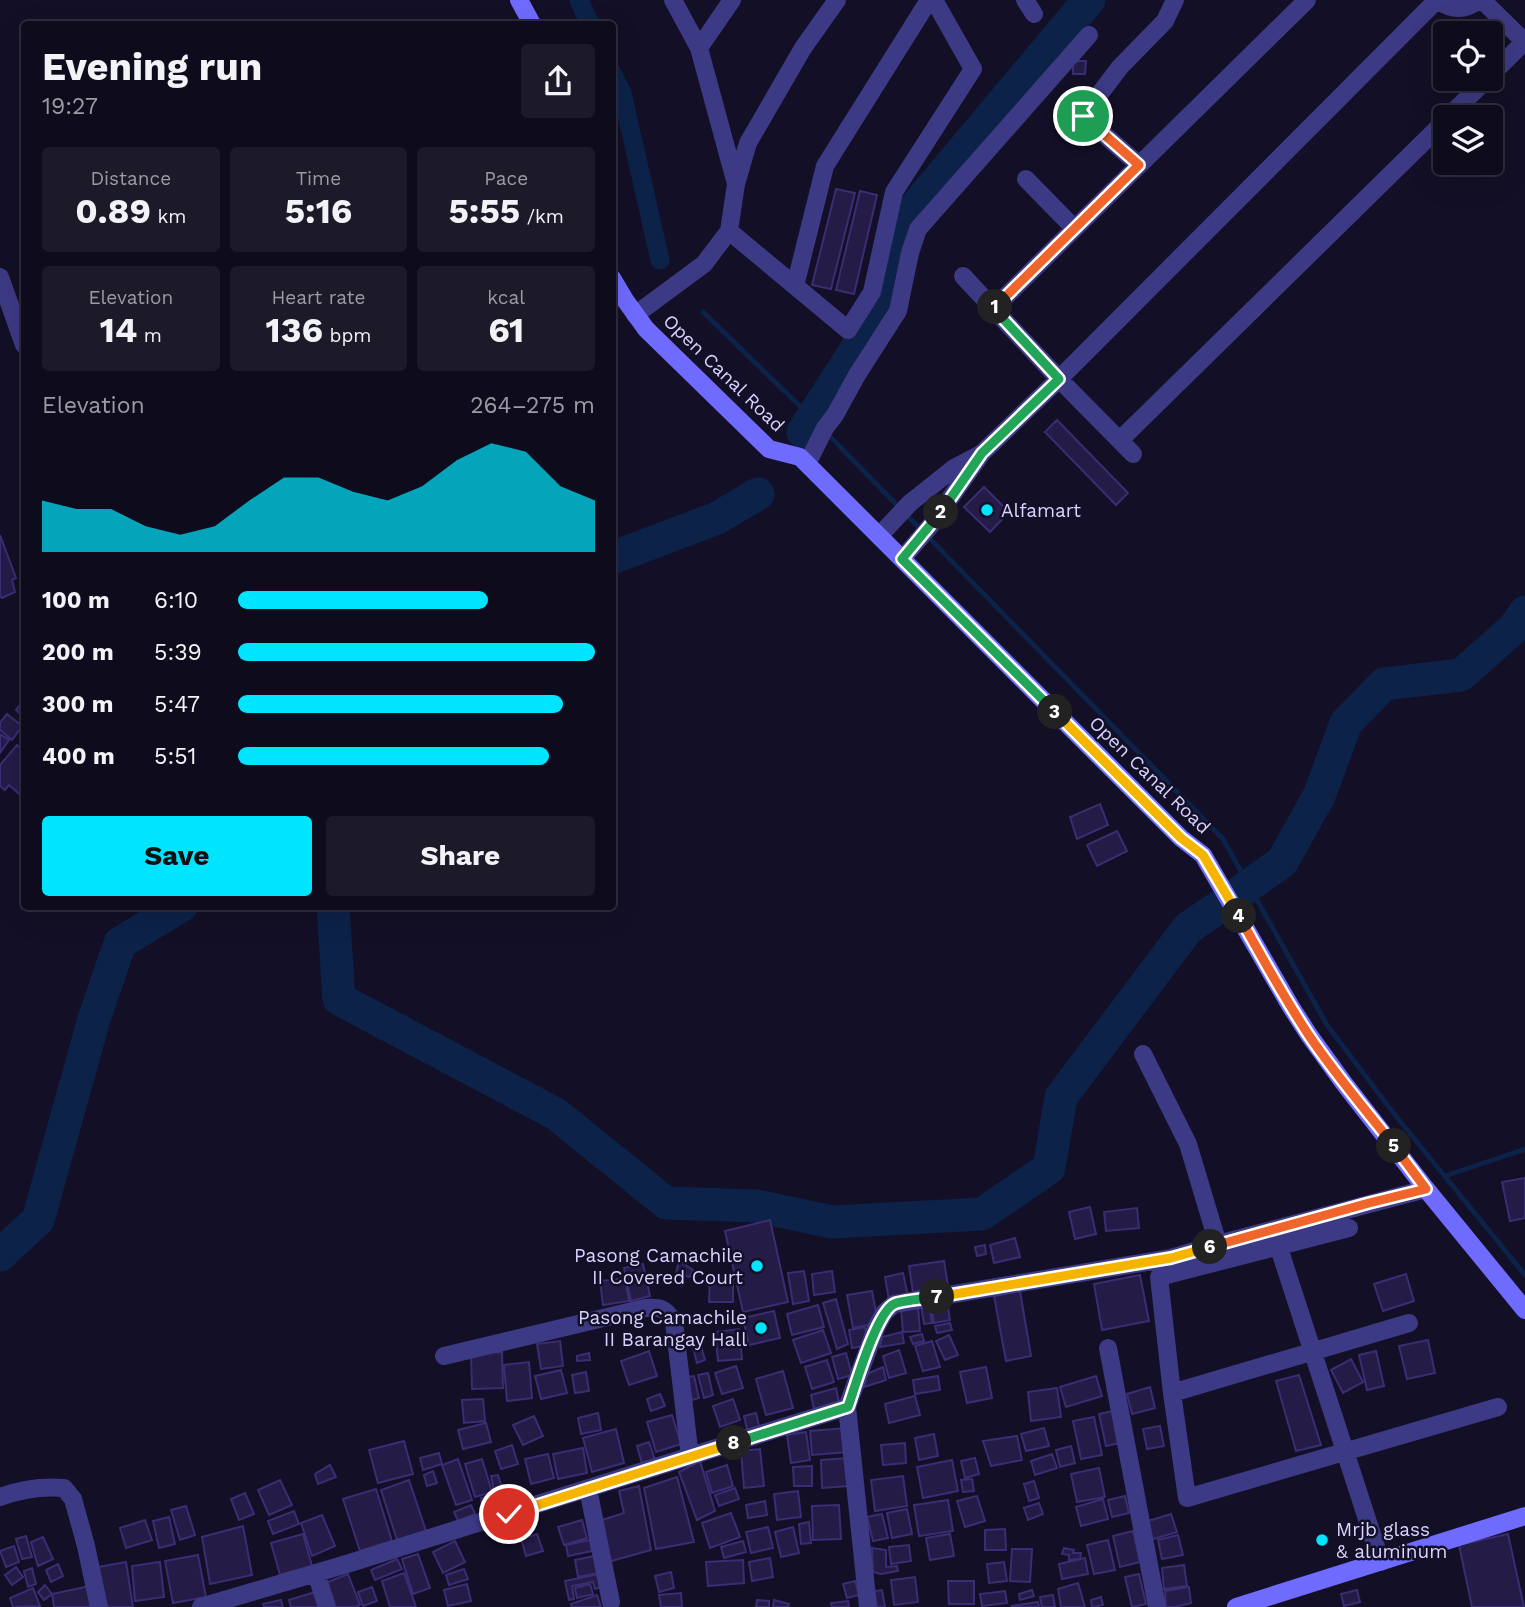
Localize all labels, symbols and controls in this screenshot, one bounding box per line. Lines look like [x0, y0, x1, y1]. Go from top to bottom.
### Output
map controls [1433, 21, 1503, 175]
button: locate [1433, 21, 1503, 91]
button: share [521, 44, 595, 118]
text: Evening run [42, 45, 262, 89]
pin [1053, 86, 1113, 146]
text: 19:27 [42, 93, 98, 120]
icon: arrive [1064, 97, 1102, 135]
button: layers [1433, 105, 1503, 175]
text: Distance [90, 167, 171, 190]
text: Time [296, 167, 341, 190]
text: Pace [484, 167, 528, 190]
text: 0.89 [75, 190, 151, 232]
text: 5:16 [285, 190, 352, 232]
text: 5:55 [448, 190, 520, 232]
text: km [151, 205, 186, 228]
text: /km [520, 205, 564, 228]
text: Elevation [88, 286, 173, 309]
text: Heart rate [272, 286, 365, 309]
text: kcal [487, 286, 525, 309]
pin: 1 [978, 290, 1012, 324]
text: 1 [990, 295, 999, 318]
text: 14 [100, 309, 137, 351]
text: 136 [266, 309, 323, 351]
text: 61 [488, 309, 524, 351]
street label: Open Canal Road [659, 309, 789, 437]
text: m [137, 324, 162, 347]
text: bpm [323, 324, 371, 347]
text: Elevation [42, 392, 145, 419]
text: 264–275 m [470, 392, 595, 419]
pin: 2 [923, 494, 958, 530]
place label: Alfamart [1001, 499, 1081, 522]
text: 2 [935, 500, 946, 523]
marker: Alfamart [979, 502, 995, 518]
text: 100 m [42, 587, 110, 614]
text: 6:10 [154, 587, 198, 614]
text: 200 m [42, 639, 114, 666]
text: 5:39 [154, 639, 202, 666]
text: 300 m [42, 691, 113, 718]
text: 5:47 [154, 691, 200, 718]
pin: 3 [1038, 694, 1072, 730]
text: 3 [1049, 700, 1060, 723]
street label: Open Canal Road [1085, 711, 1215, 839]
text: 400 m [42, 743, 115, 770]
text: 5:51 [154, 743, 197, 770]
button: Save [42, 816, 312, 896]
button: Share [326, 816, 595, 896]
pin: 4 [1222, 898, 1256, 934]
text: 4 [1232, 904, 1245, 927]
pin: 5 [1376, 1128, 1412, 1164]
text: 5 [1388, 1134, 1399, 1157]
pin: 6 [1192, 1230, 1228, 1264]
text: 6 [1204, 1235, 1215, 1258]
place label: Pasong Camachile II Covered Court [574, 1244, 743, 1289]
marker: Pasong Camachile II Covered Court [749, 1258, 765, 1274]
pin: 7 [920, 1280, 954, 1314]
text: 7 [931, 1285, 942, 1308]
place label: Pasong Camachile II Barangay Hall [578, 1306, 747, 1351]
marker: Pasong Camachile II Barangay Hall [753, 1320, 769, 1336]
pin: 8 [716, 1426, 752, 1460]
text: 8 [728, 1431, 739, 1454]
pin [479, 1484, 539, 1544]
icon: check [490, 1495, 528, 1533]
place label: Mrjb glass & aluminum [1336, 1518, 1447, 1563]
marker: Mrjb glass & aluminum [1314, 1532, 1330, 1548]

